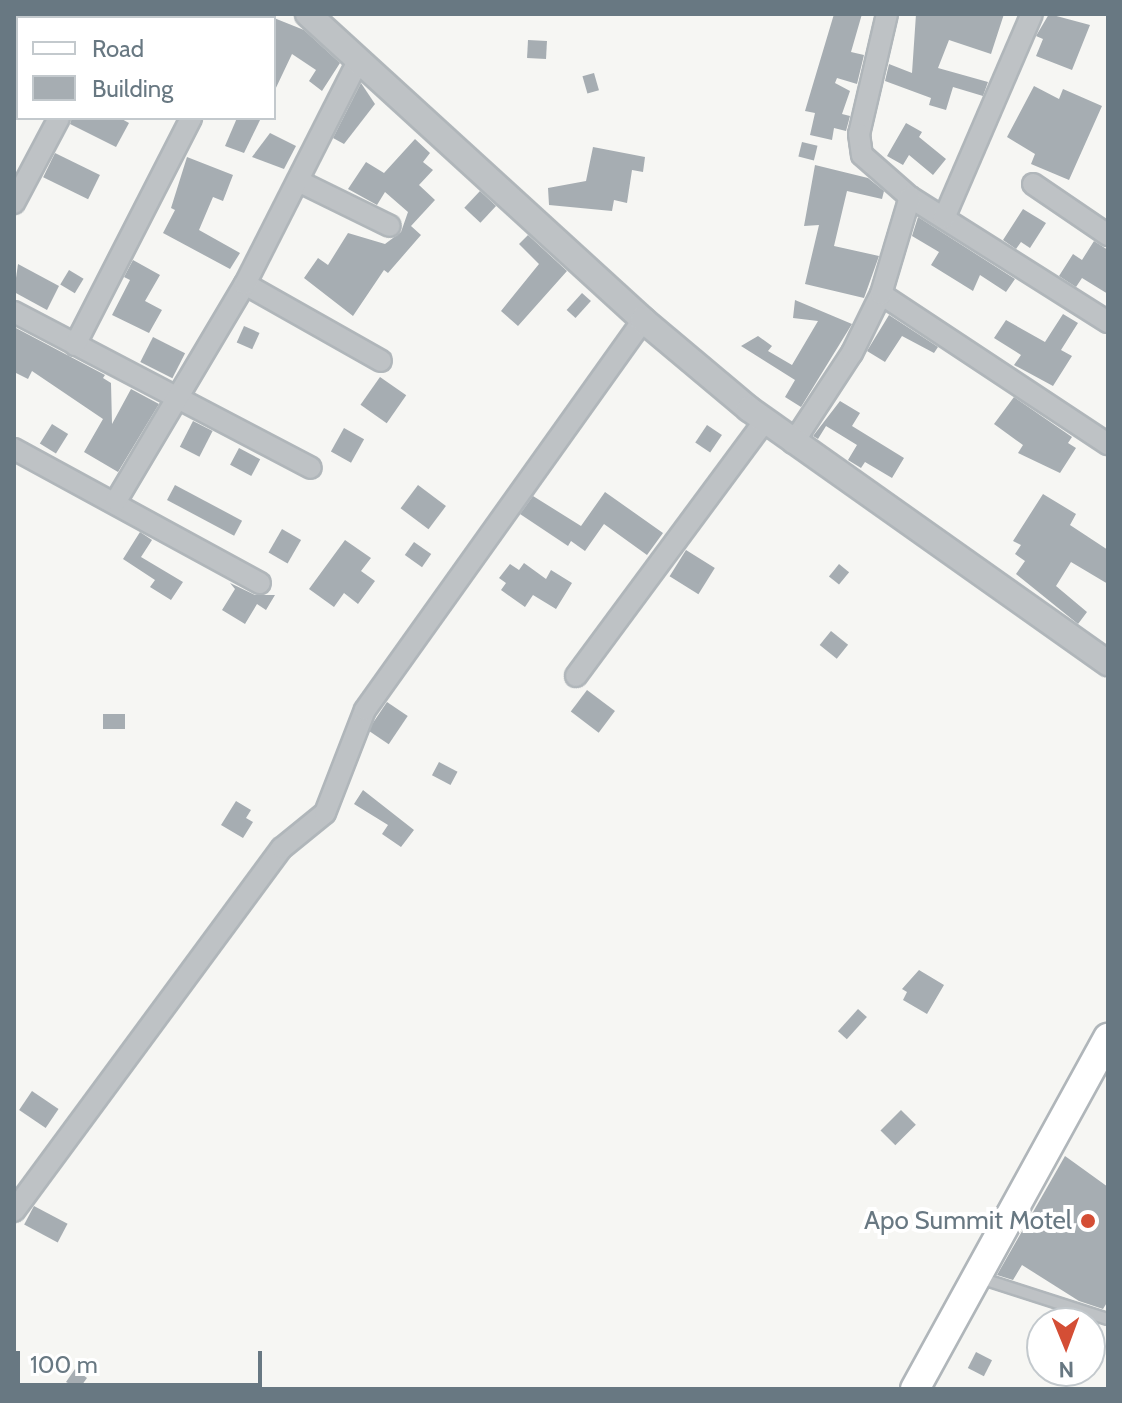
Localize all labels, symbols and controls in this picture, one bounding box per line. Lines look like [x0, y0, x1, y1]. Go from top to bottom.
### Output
legend [16, 16, 276, 120]
text: Road [92, 34, 144, 63]
text: Building [92, 74, 173, 103]
place label: Apo Summit Motel [864, 1205, 1072, 1237]
marker: Apo Summit Motel [1079, 1212, 1097, 1230]
north arrow [1026, 1307, 1106, 1387]
scale bar [20, 1335, 266, 1385]
text: 100 m [30, 1350, 98, 1379]
text: N [1058, 1356, 1074, 1383]

